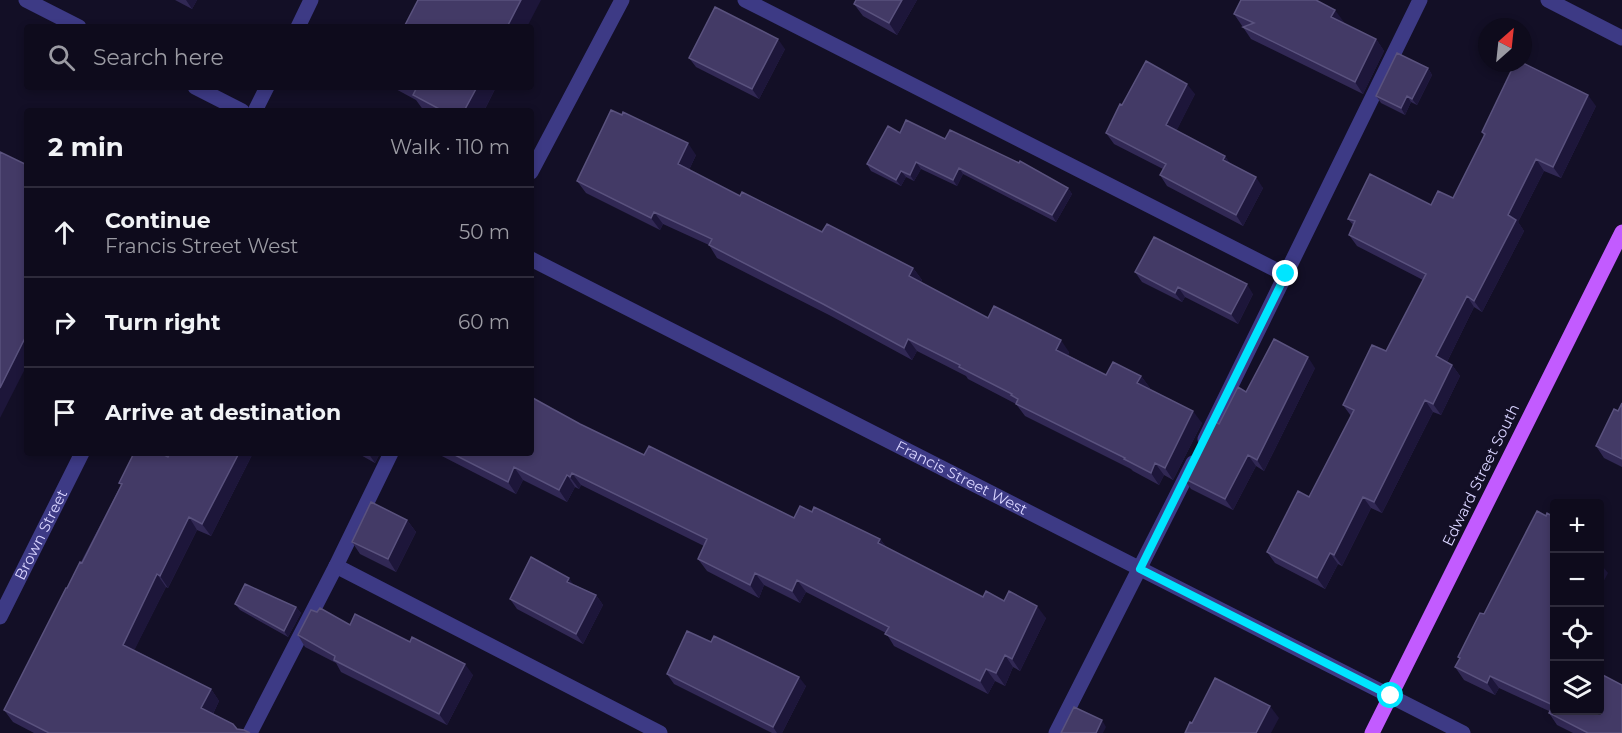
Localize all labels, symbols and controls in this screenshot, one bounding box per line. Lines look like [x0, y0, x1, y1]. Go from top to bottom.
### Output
north arrow [1478, 18, 1532, 72]
search box [24, 24, 534, 90]
icon: search [45, 41, 78, 74]
text: Search here [93, 44, 224, 71]
text: 2 min [48, 131, 124, 163]
text: Walk · 110 m [390, 135, 510, 159]
text: Continue [105, 207, 211, 234]
icon: ahead [48, 216, 81, 249]
text: 50 m [459, 220, 510, 244]
text: Francis Street West [105, 234, 298, 258]
route end [1272, 260, 1298, 286]
icon: right [48, 306, 81, 339]
text: Turn right [105, 309, 220, 336]
text: 60 m [458, 310, 510, 334]
icon: arrive [48, 396, 81, 429]
text: Arrive at destination [105, 399, 341, 426]
street label: Edward Street South [1438, 401, 1523, 549]
street label: Francis Street West [893, 436, 1031, 519]
street label: Brown Street [10, 486, 71, 583]
map controls [1550, 499, 1604, 715]
button: + [1550, 499, 1604, 553]
button: − [1550, 553, 1604, 607]
button: locate [1550, 607, 1604, 661]
button: layers [1550, 661, 1604, 715]
route start [1377, 682, 1403, 708]

